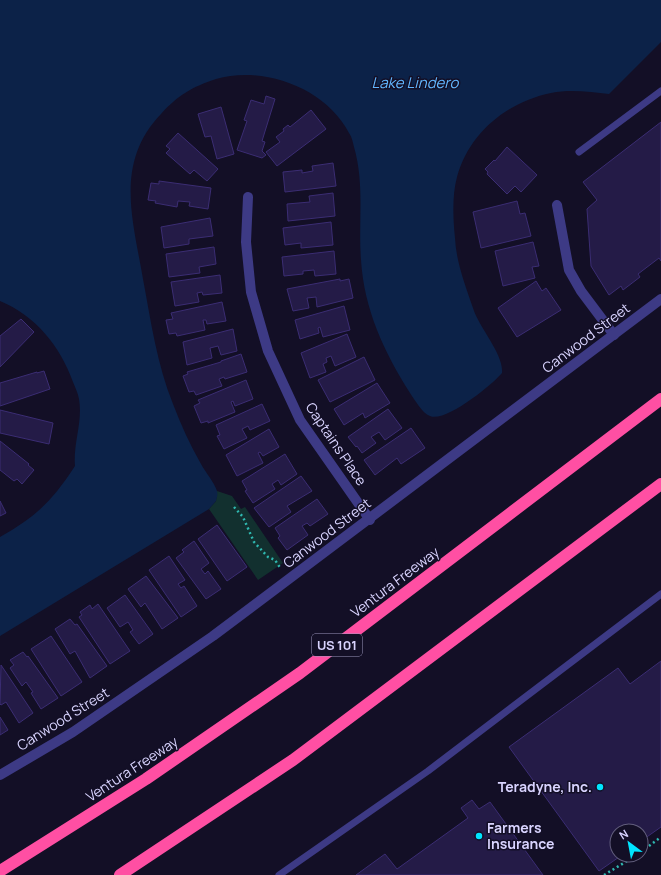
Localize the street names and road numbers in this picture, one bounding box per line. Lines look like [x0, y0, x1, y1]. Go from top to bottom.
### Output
street label: Canwood Street [538, 298, 634, 377]
street label: Captains Place [302, 398, 371, 489]
street label: Canwood Street [279, 493, 375, 572]
street label: Ventura Freeway [347, 542, 443, 621]
road number: US 101 [312, 634, 362, 656]
street label: Canwood Street [13, 682, 113, 755]
street label: Ventura Freeway [82, 731, 182, 805]

